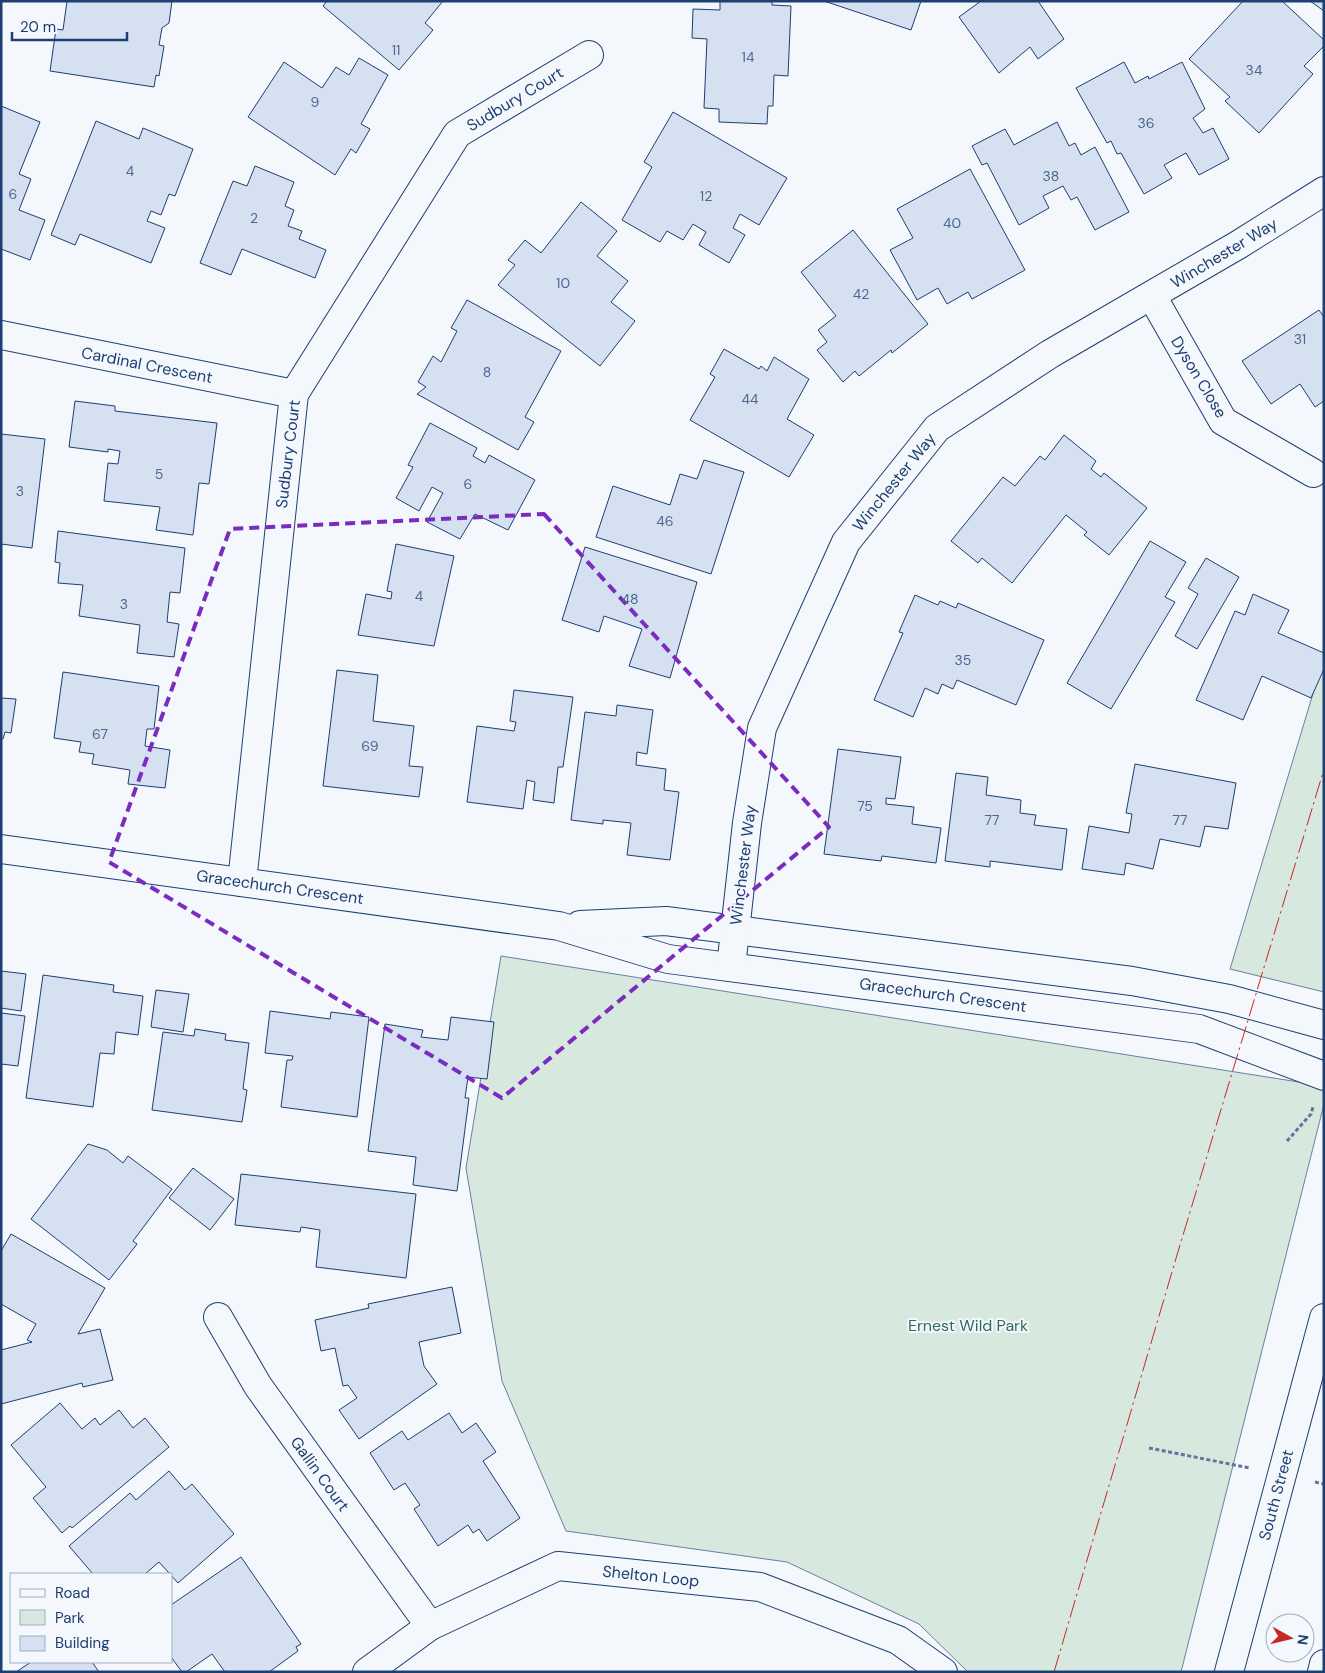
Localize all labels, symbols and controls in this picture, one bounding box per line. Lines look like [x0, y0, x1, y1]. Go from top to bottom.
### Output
scale bar [12, 10, 128, 42]
text: 20 m [20, 17, 56, 37]
house number: 11 [392, 41, 400, 59]
house number: 14 [742, 48, 755, 66]
house number: 34 [1246, 61, 1263, 79]
street label: Sudbury Court [463, 62, 567, 136]
house number: 9 [311, 93, 320, 111]
house number: 36 [1137, 114, 1155, 132]
house number: 4 [126, 162, 135, 180]
house number: 38 [1043, 167, 1059, 185]
house number: 6 [9, 185, 17, 203]
house number: 12 [700, 187, 712, 205]
house number: 2 [250, 209, 258, 227]
street label: Winchester Way [1167, 213, 1281, 293]
house number: 40 [943, 214, 961, 232]
house number: 10 [556, 274, 570, 292]
house number: 42 [853, 285, 869, 303]
house number: 31 [1294, 330, 1306, 348]
street label: Dyson Close [1166, 332, 1232, 422]
street label: Cardinal Crescent [80, 342, 214, 388]
house number: 8 [483, 363, 491, 381]
house number: 44 [742, 390, 759, 408]
street label: Sudbury Court [271, 399, 305, 509]
street label: Winchester Way [848, 428, 940, 536]
house number: 5 [155, 465, 163, 483]
house number: 6 [464, 475, 472, 493]
house number: 3 [16, 482, 24, 500]
house number: 46 [656, 512, 674, 530]
house number: 4 [415, 587, 424, 605]
house number: 48 [621, 590, 639, 608]
house number: 3 [120, 595, 128, 613]
house number: 35 [955, 651, 971, 669]
house number: 67 [92, 725, 108, 743]
house number: 69 [361, 737, 379, 755]
house number: 75 [857, 797, 873, 815]
street label: Winchester Way [725, 804, 761, 926]
house number: 77 [985, 811, 999, 829]
house number: 77 [1173, 811, 1187, 829]
street label: Gracechurch Crescent [195, 865, 365, 909]
street label: Gracechurch Crescent [858, 973, 1028, 1017]
park label: Ernest Wild Park [908, 1315, 1028, 1336]
street label: Gallin Court [286, 1432, 354, 1516]
street label: South Street [1254, 1447, 1298, 1543]
street label: Shelton Loop [602, 1560, 700, 1592]
legend [10, 1573, 172, 1663]
text: Road [55, 1583, 90, 1603]
text: Park [55, 1608, 85, 1628]
north arrow [1265, 1613, 1315, 1663]
text: Building [55, 1633, 110, 1653]
text: N [1293, 1633, 1312, 1646]

